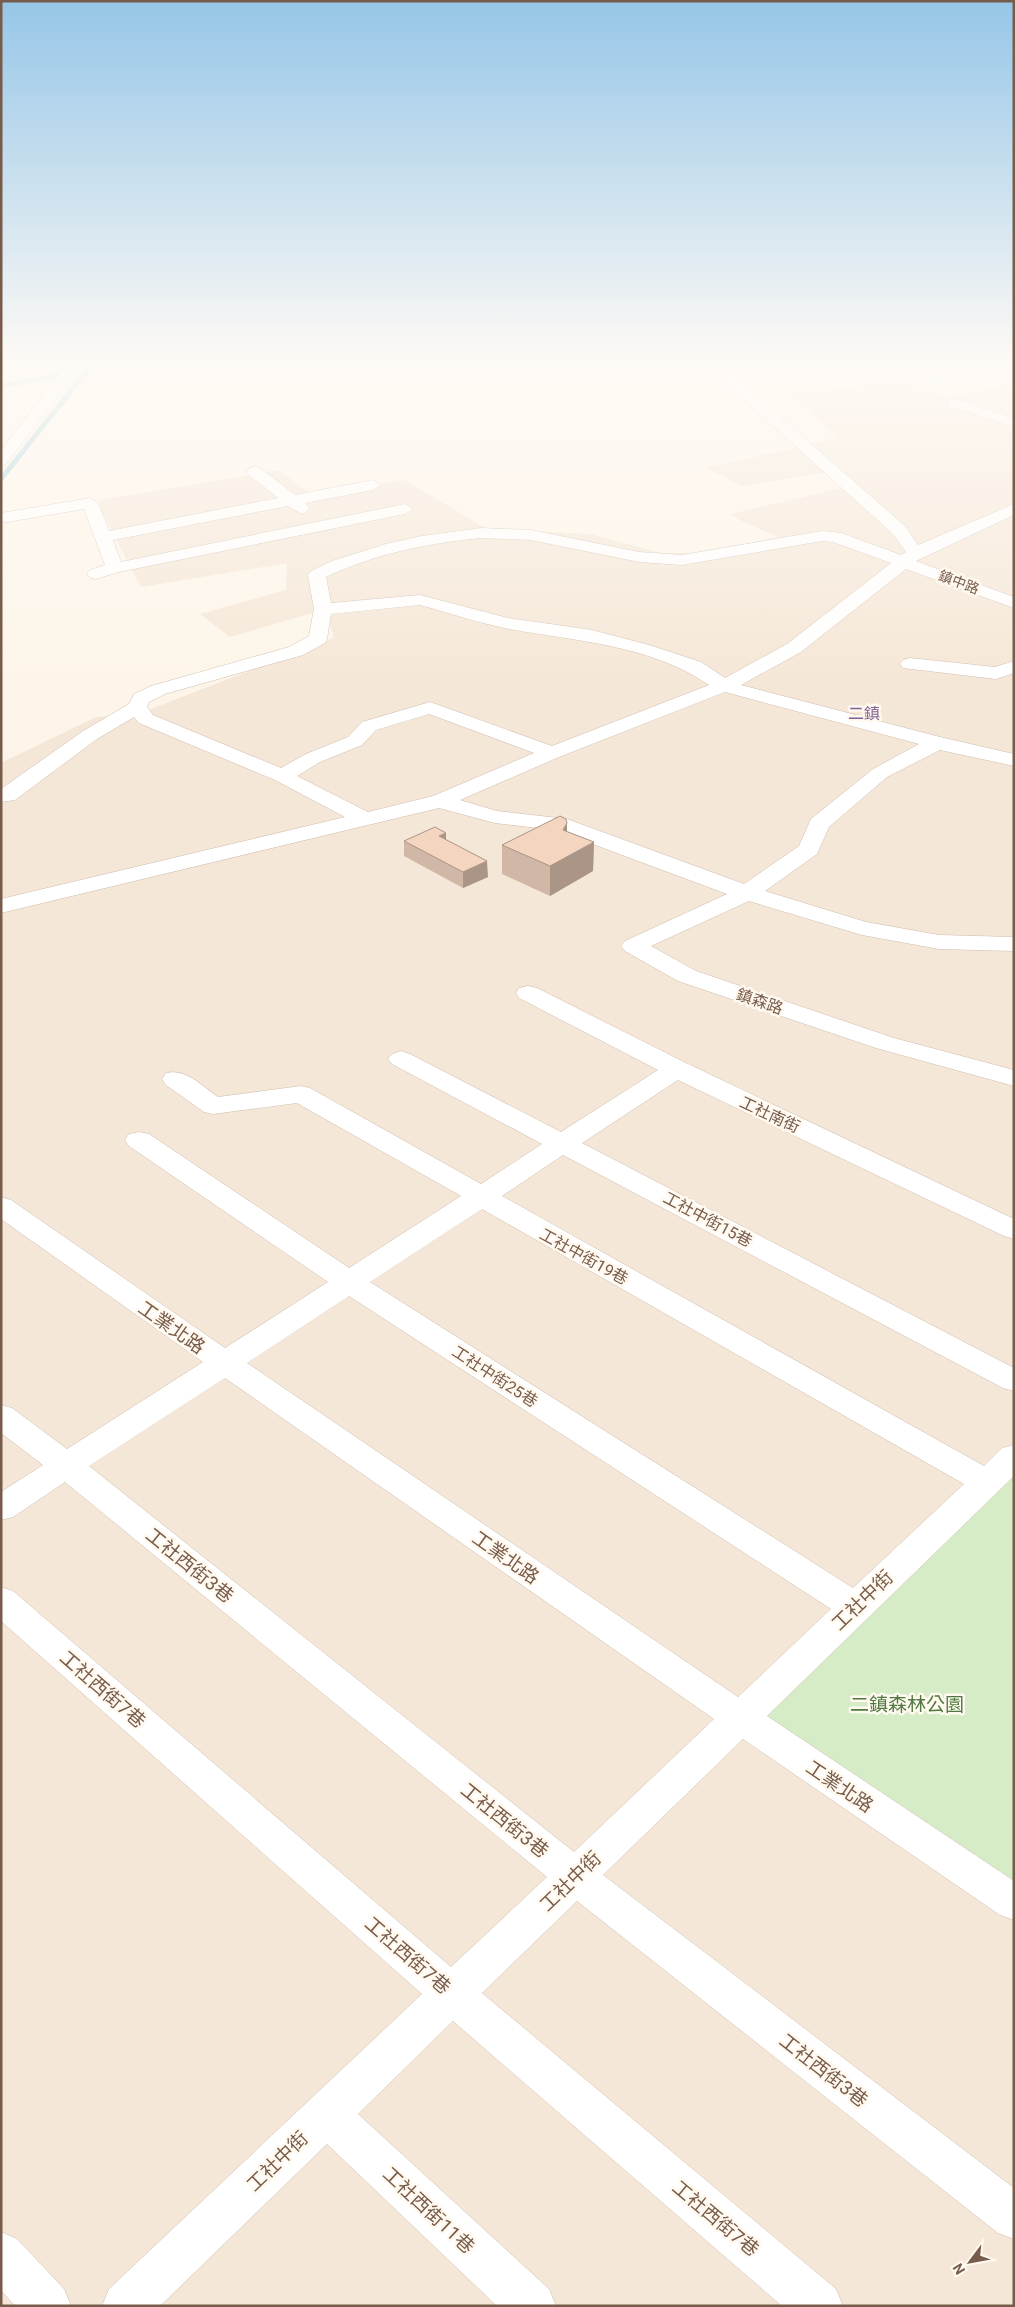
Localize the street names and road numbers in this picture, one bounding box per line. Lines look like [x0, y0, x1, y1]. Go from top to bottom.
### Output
street label: 鎮中路 [937, 567, 981, 597]
street label: 鎮森路 [734, 985, 786, 1018]
street label: 工社南街 [737, 1092, 803, 1137]
street label: 工社中街15巷 [660, 1188, 755, 1251]
street label: 工社中街19巷 [536, 1224, 631, 1289]
street label: 工業北路 [134, 1296, 209, 1359]
street label: 工社中街25巷 [448, 1342, 541, 1411]
street label: 工社西街3巷 [141, 1523, 238, 1608]
street label: 工業北路 [468, 1526, 543, 1589]
street label: 工社中街 [827, 1566, 898, 1635]
street label: 工社西街7巷 [55, 1646, 150, 1733]
street label: 工業北路 [802, 1756, 878, 1817]
street label: 工社西街3巷 [456, 1778, 553, 1863]
street label: 工社中街 [535, 1847, 606, 1916]
street label: 工社西街7巷 [360, 1912, 455, 1999]
street label: 工社西街3巷 [775, 2029, 872, 2112]
street label: 工社中街 [242, 2127, 313, 2196]
street label: 工社西街11巷 [378, 2162, 479, 2258]
street label: 工社西街7巷 [668, 2176, 764, 2261]

